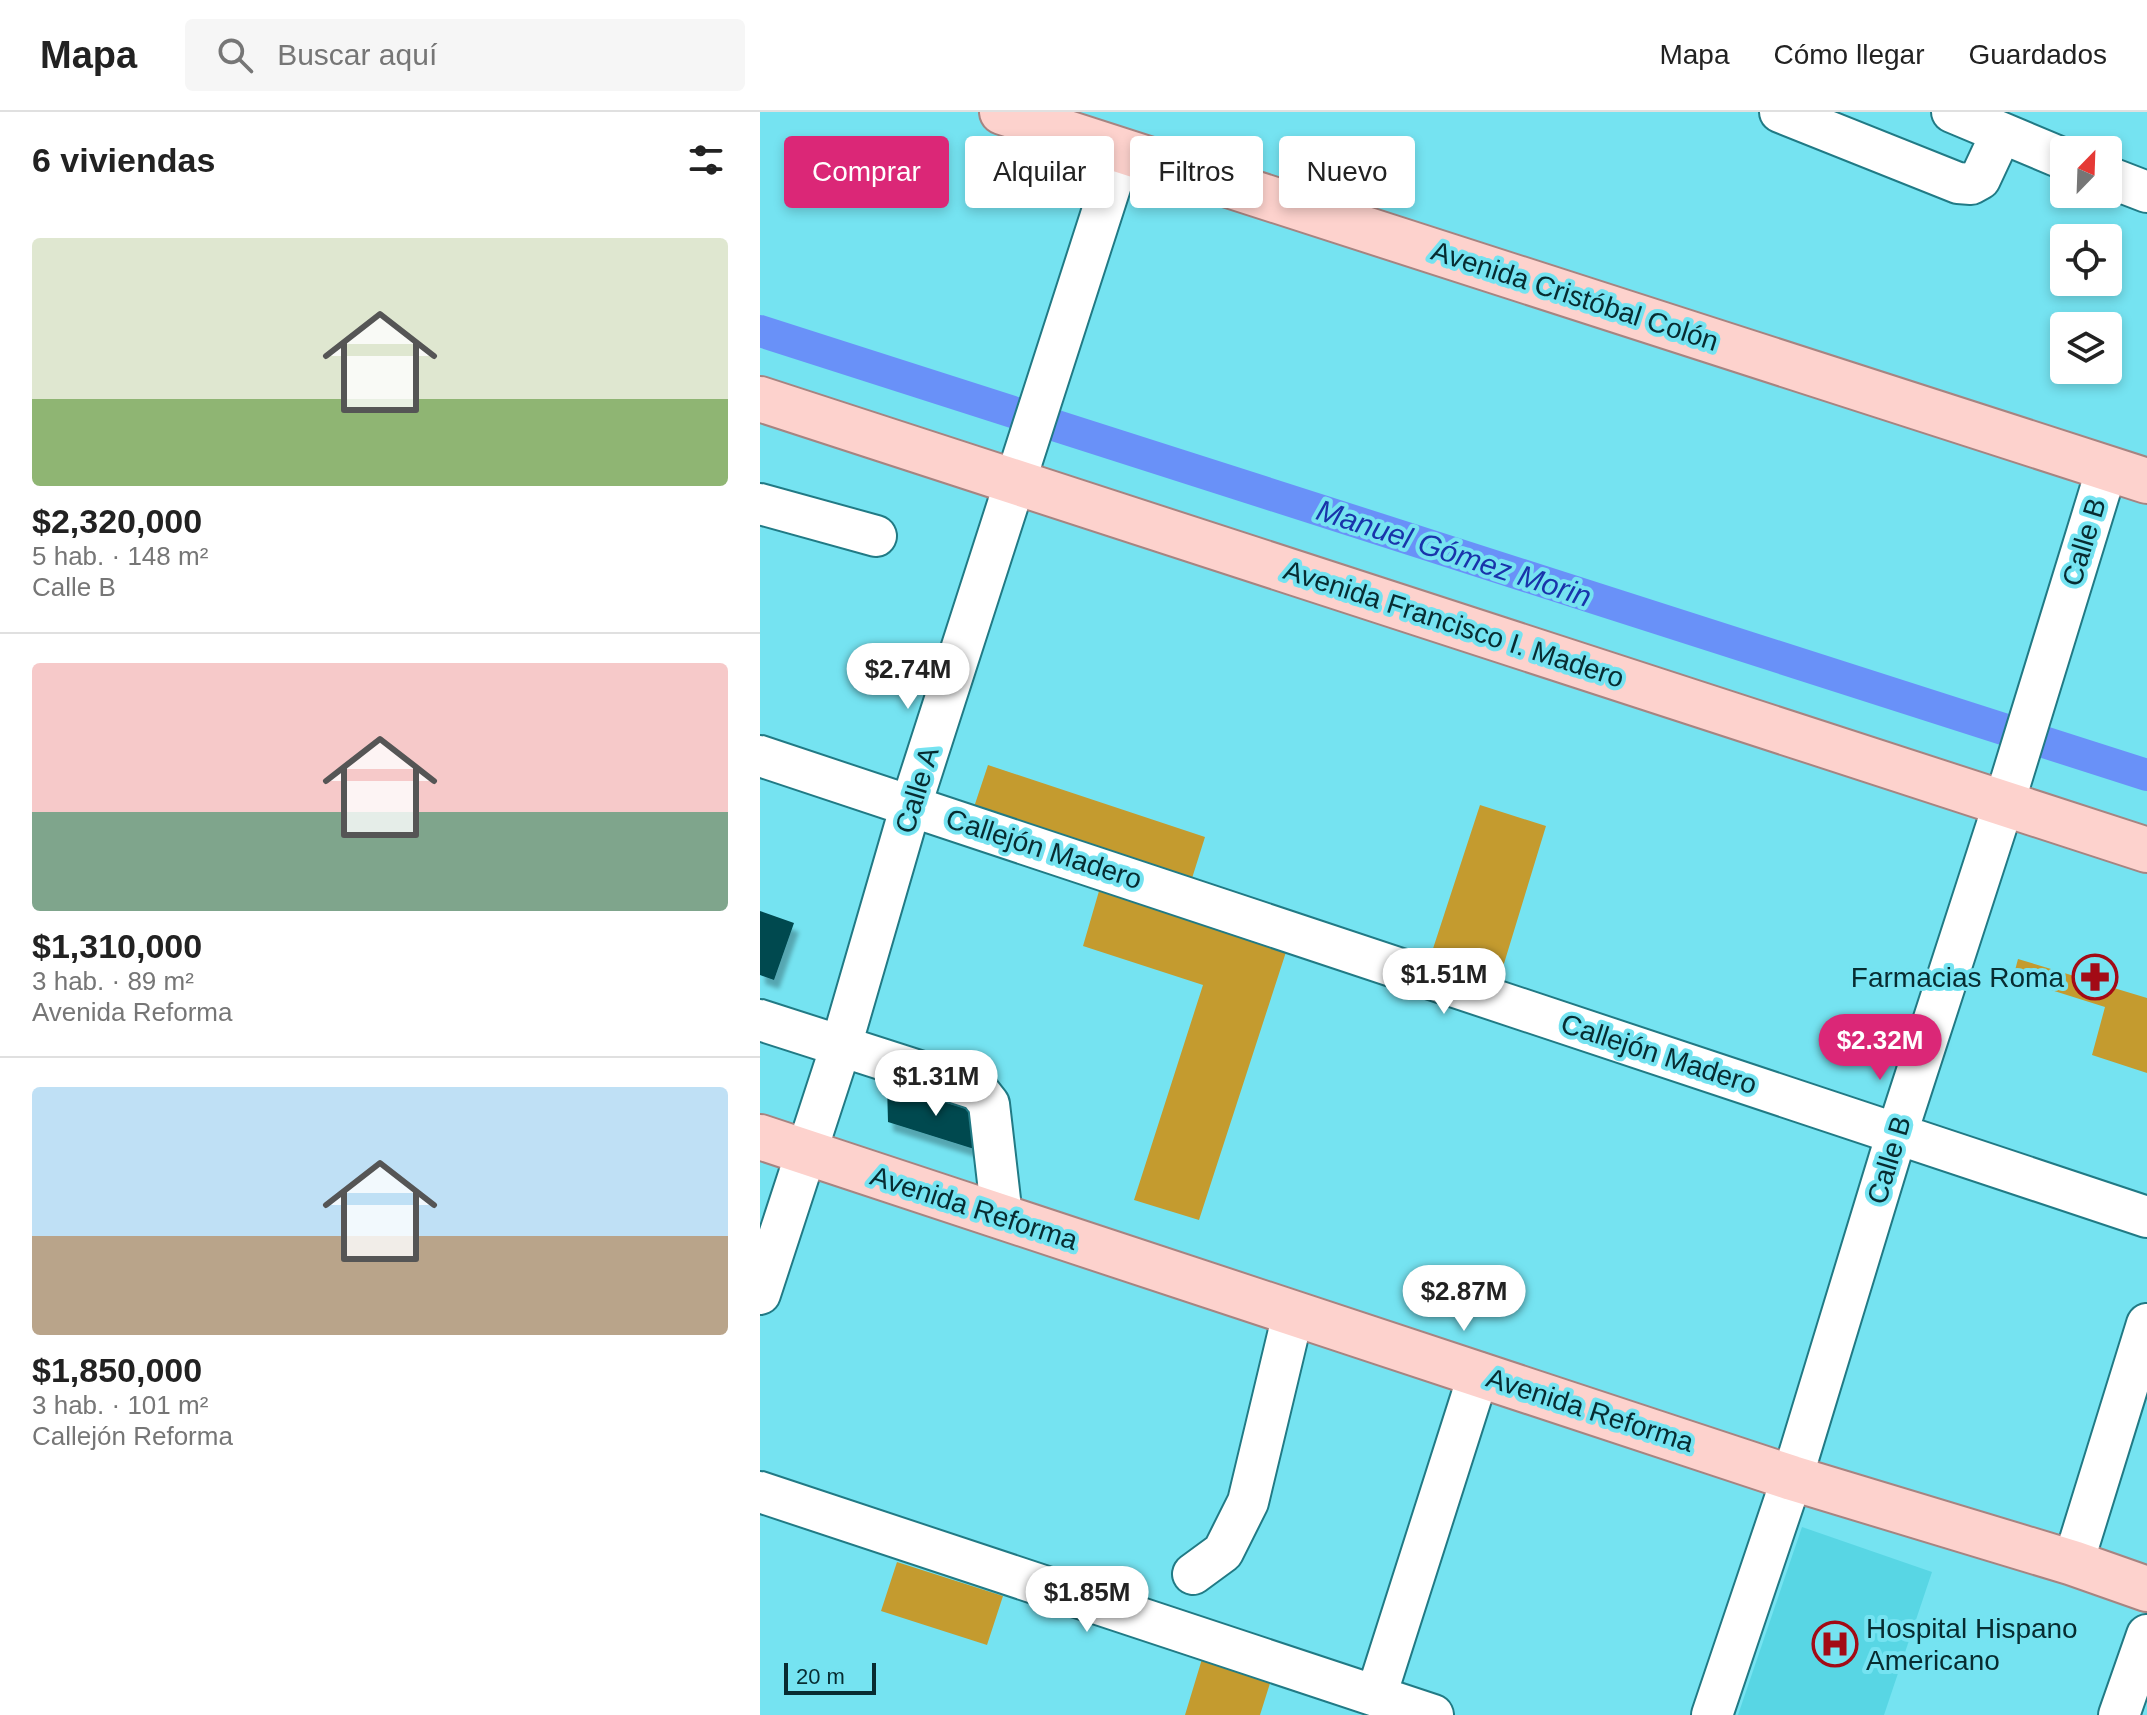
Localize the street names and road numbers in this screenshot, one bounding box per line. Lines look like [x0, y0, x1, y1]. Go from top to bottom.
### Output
street label: Avenida Cristóbal Colón [1428, 235, 1722, 357]
street label: Calle B [2056, 494, 2112, 590]
street label: Avenida Francisco I. Madero [1280, 554, 1628, 694]
street label: Calle A [889, 743, 945, 837]
street label: Callejón Madero [942, 803, 1146, 895]
street label: Callejón Madero [1557, 1008, 1761, 1100]
street label: Calle B [1861, 1112, 1917, 1208]
street label: Avenida Reforma [867, 1160, 1082, 1256]
street label: Avenida Reforma [1483, 1362, 1698, 1458]

